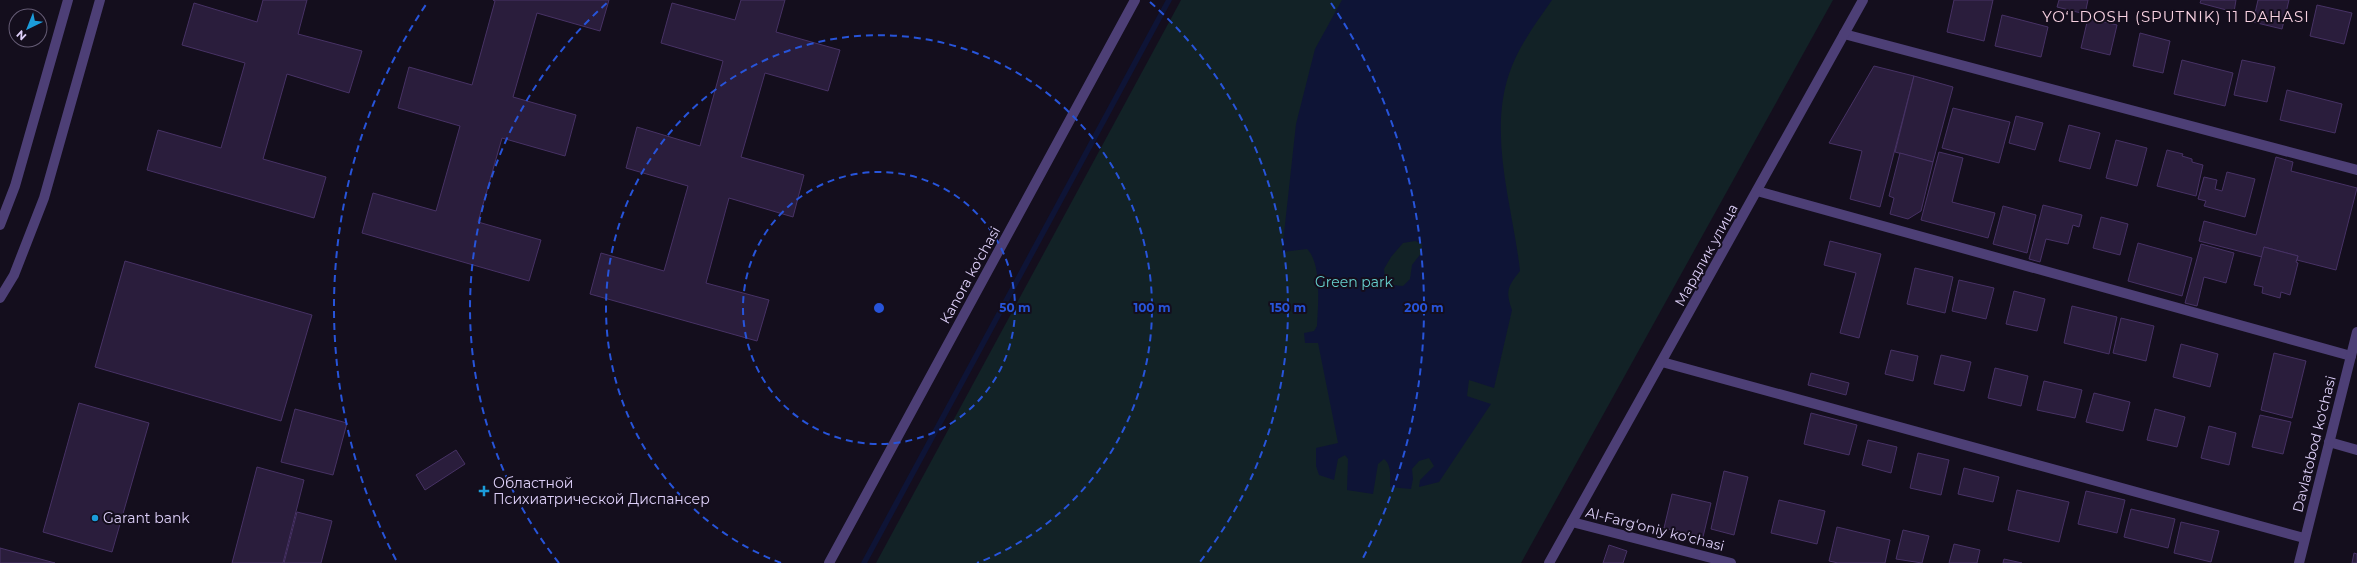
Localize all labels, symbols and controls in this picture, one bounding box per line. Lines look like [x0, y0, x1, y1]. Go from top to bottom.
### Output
district label: YO‘LDOSH (SPUTNIK) 11 DAHASI [2042, 7, 2310, 26]
north arrow [8, 8, 48, 48]
text: N [13, 27, 29, 43]
street label: Мардлик улица [1670, 201, 1742, 309]
street label: Kanora ko'chasi [936, 223, 1004, 327]
park label: Green park [1315, 273, 1394, 291]
text: 50 m [999, 300, 1031, 315]
text: 100 m [1134, 300, 1170, 315]
text: 150 m [1270, 300, 1306, 315]
text: 200 m [1404, 300, 1444, 315]
centre of rings [872, 301, 886, 315]
street label: Davlatobod ko'chasi [2288, 374, 2340, 514]
place label: Областной Психиатрической Диспансер [493, 474, 710, 508]
marker: Областной Психиатрической Диспансер [478, 485, 490, 497]
street label: Al-Farg‘oniy ko‘chasi [1584, 503, 1726, 555]
place label: Garant bank [103, 509, 190, 527]
marker: Garant bank [90, 513, 100, 523]

